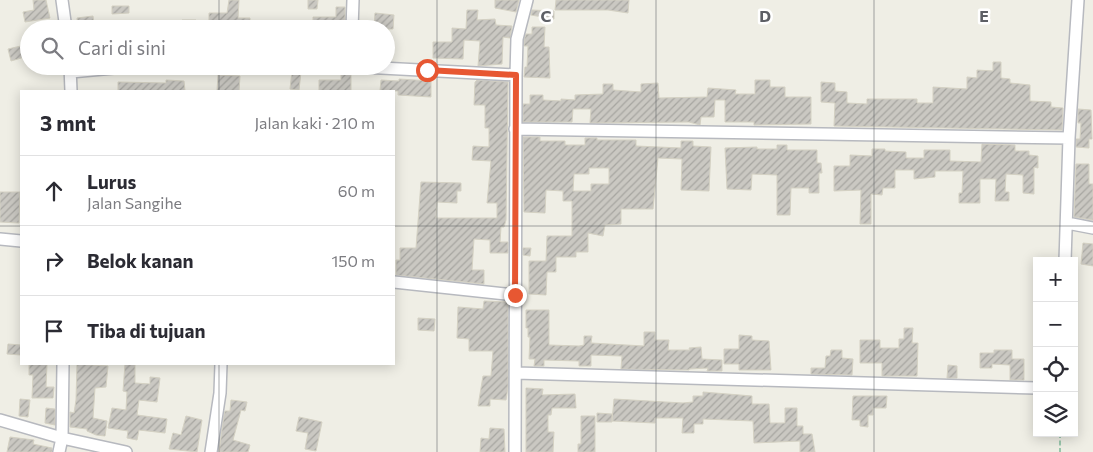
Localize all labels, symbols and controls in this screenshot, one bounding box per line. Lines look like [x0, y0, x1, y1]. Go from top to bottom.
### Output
text: C [541, 6, 552, 25]
text: D [759, 6, 771, 25]
text: E [979, 6, 989, 25]
search box [20, 20, 395, 75]
icon: search [38, 34, 66, 62]
text: Cari di sini [78, 36, 166, 59]
route start [416, 59, 439, 82]
text: 3 mnt [40, 110, 96, 135]
text: Jalan kaki · 210 m [254, 113, 375, 132]
text: Lurus [87, 170, 136, 193]
icon: ahead [40, 177, 68, 205]
text: 60 m [338, 181, 375, 200]
text: Jalan Sangihe [87, 193, 182, 212]
icon: right [40, 247, 68, 275]
text: Belok kanan [87, 249, 194, 272]
text: 150 m [332, 251, 375, 270]
map controls [1033, 257, 1078, 437]
button: + [1033, 257, 1078, 302]
route end [504, 284, 527, 307]
button: − [1033, 302, 1078, 347]
icon: arrive [40, 317, 68, 345]
text: Tiba di tujuan [87, 319, 205, 342]
button: locate [1033, 347, 1078, 392]
button: layers [1033, 392, 1078, 437]

